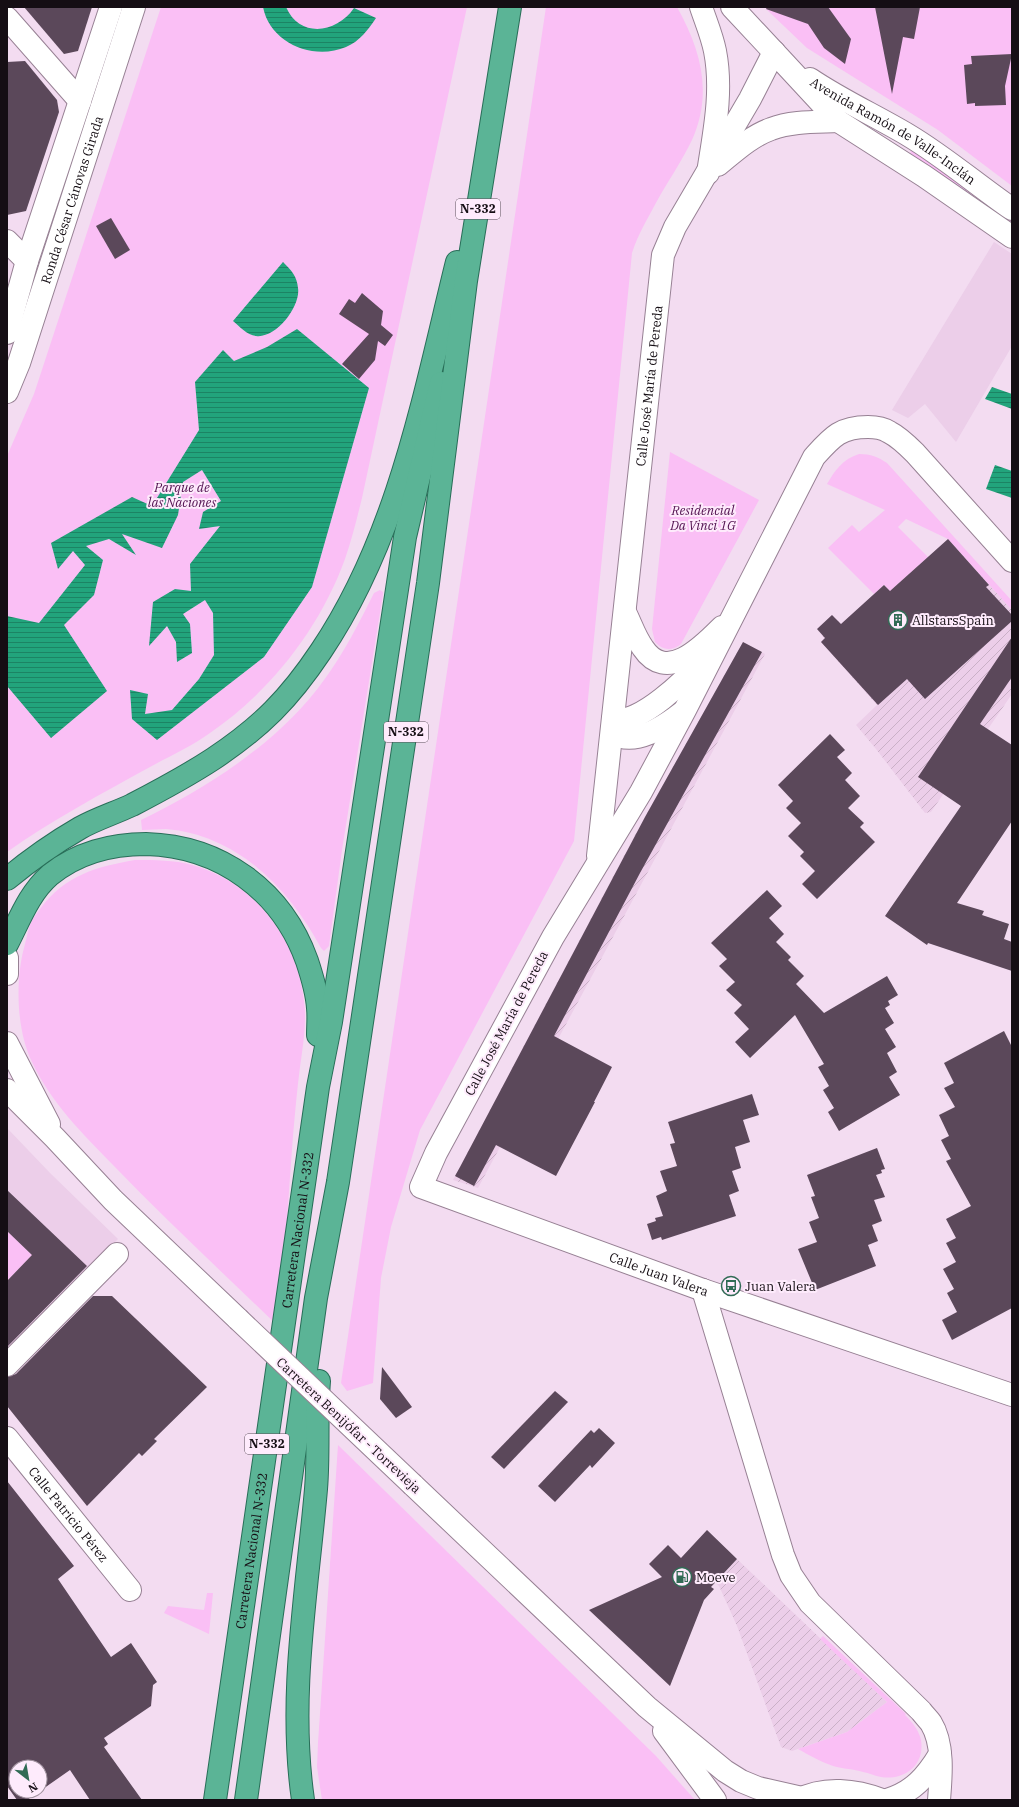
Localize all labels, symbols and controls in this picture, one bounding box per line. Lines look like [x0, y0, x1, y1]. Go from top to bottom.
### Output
street label: Avenida Ramón de Valle-Inclán [807, 74, 979, 189]
street label: Ronda César Cánovas Girada [37, 114, 107, 286]
road number: N-332 [456, 199, 500, 219]
street label: Calle José María de Pereda [632, 304, 667, 467]
park label: Parque de las Naciones [148, 479, 216, 511]
park label: Residencial Da Vinci 1G [669, 502, 736, 534]
building icon: AllstarsSpain [887, 609, 909, 631]
place label: AllstarsSpain [912, 612, 994, 629]
road number: N-332 [384, 722, 428, 742]
street label: Calle José María de Pereda [461, 948, 552, 1099]
street label: Carretera Nacional N-332 [278, 1151, 318, 1309]
street label: Calle Juan Valera [607, 1249, 711, 1300]
bus stop icon: Juan Valera [720, 1275, 742, 1297]
place label: Juan Valera [745, 1278, 816, 1295]
street label: Carretera Benijófar - Torrevieja [273, 1354, 425, 1497]
road number: N-332 [245, 1434, 289, 1454]
street label: Calle Patricio Pérez [25, 1463, 112, 1566]
street label: Carretera Nacional N-332 [232, 1471, 271, 1630]
fuel station icon: Moeve [671, 1566, 693, 1588]
place label: Moeve [696, 1569, 736, 1586]
north arrow [8, 1759, 48, 1799]
text: N [26, 1779, 40, 1796]

